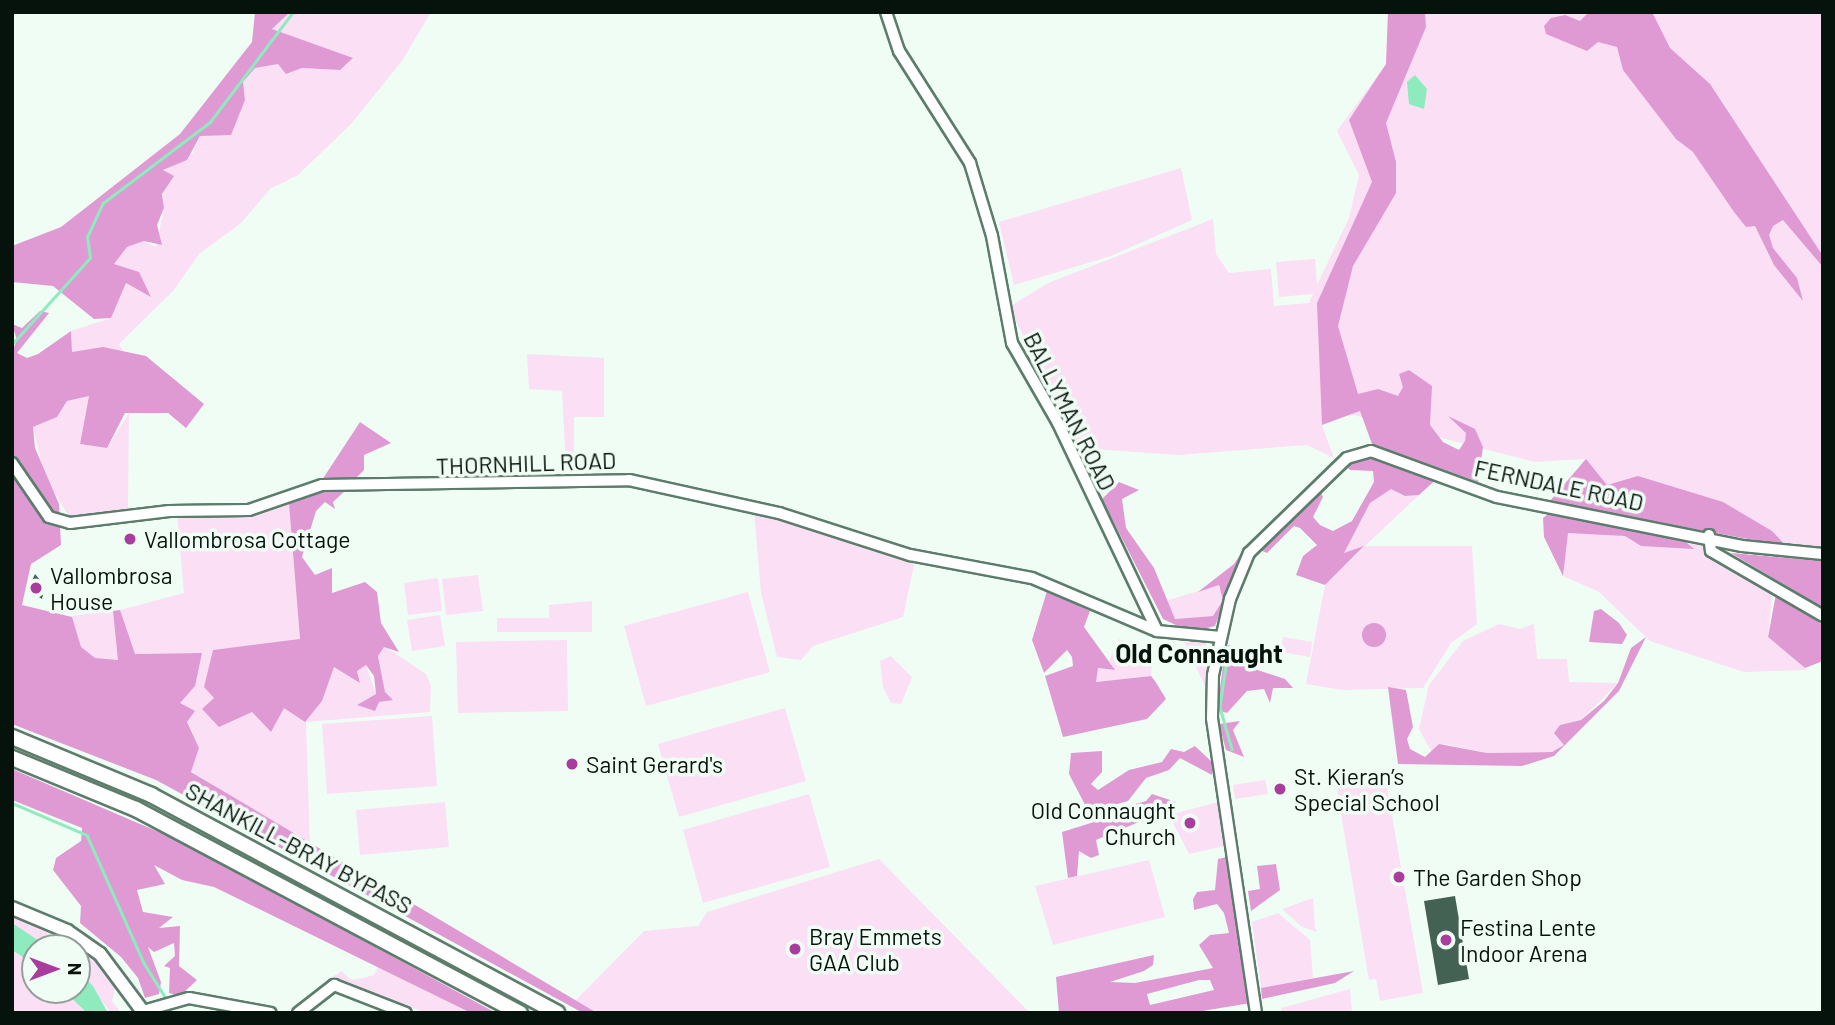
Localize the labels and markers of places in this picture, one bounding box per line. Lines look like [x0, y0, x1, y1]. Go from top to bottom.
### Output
place label: Vallombrosa Cottage [144, 525, 350, 553]
marker: Vallombrosa Cottage [122, 531, 138, 547]
place label: Vallombrosa House [50, 561, 172, 615]
marker: Vallombrosa House [28, 580, 44, 596]
place label: Saint Gerard's [586, 750, 723, 778]
marker: Saint Gerard's [564, 756, 580, 772]
place label: St. Kieran’s Special School [1294, 762, 1440, 816]
marker: St. Kieran’s Special School [1272, 781, 1288, 797]
place label: Old Connaught Church [1031, 796, 1176, 850]
marker: Old Connaught Church [1182, 815, 1198, 831]
place label: The Garden Shop [1413, 863, 1582, 891]
marker: The Garden Shop [1391, 869, 1407, 885]
place label: Festina Lente Indoor Arena [1460, 913, 1596, 967]
place label: Bray Emmets GAA Club [809, 922, 942, 976]
marker: Festina Lente Indoor Arena [1438, 932, 1454, 948]
marker: Bray Emmets GAA Club [787, 941, 803, 957]

